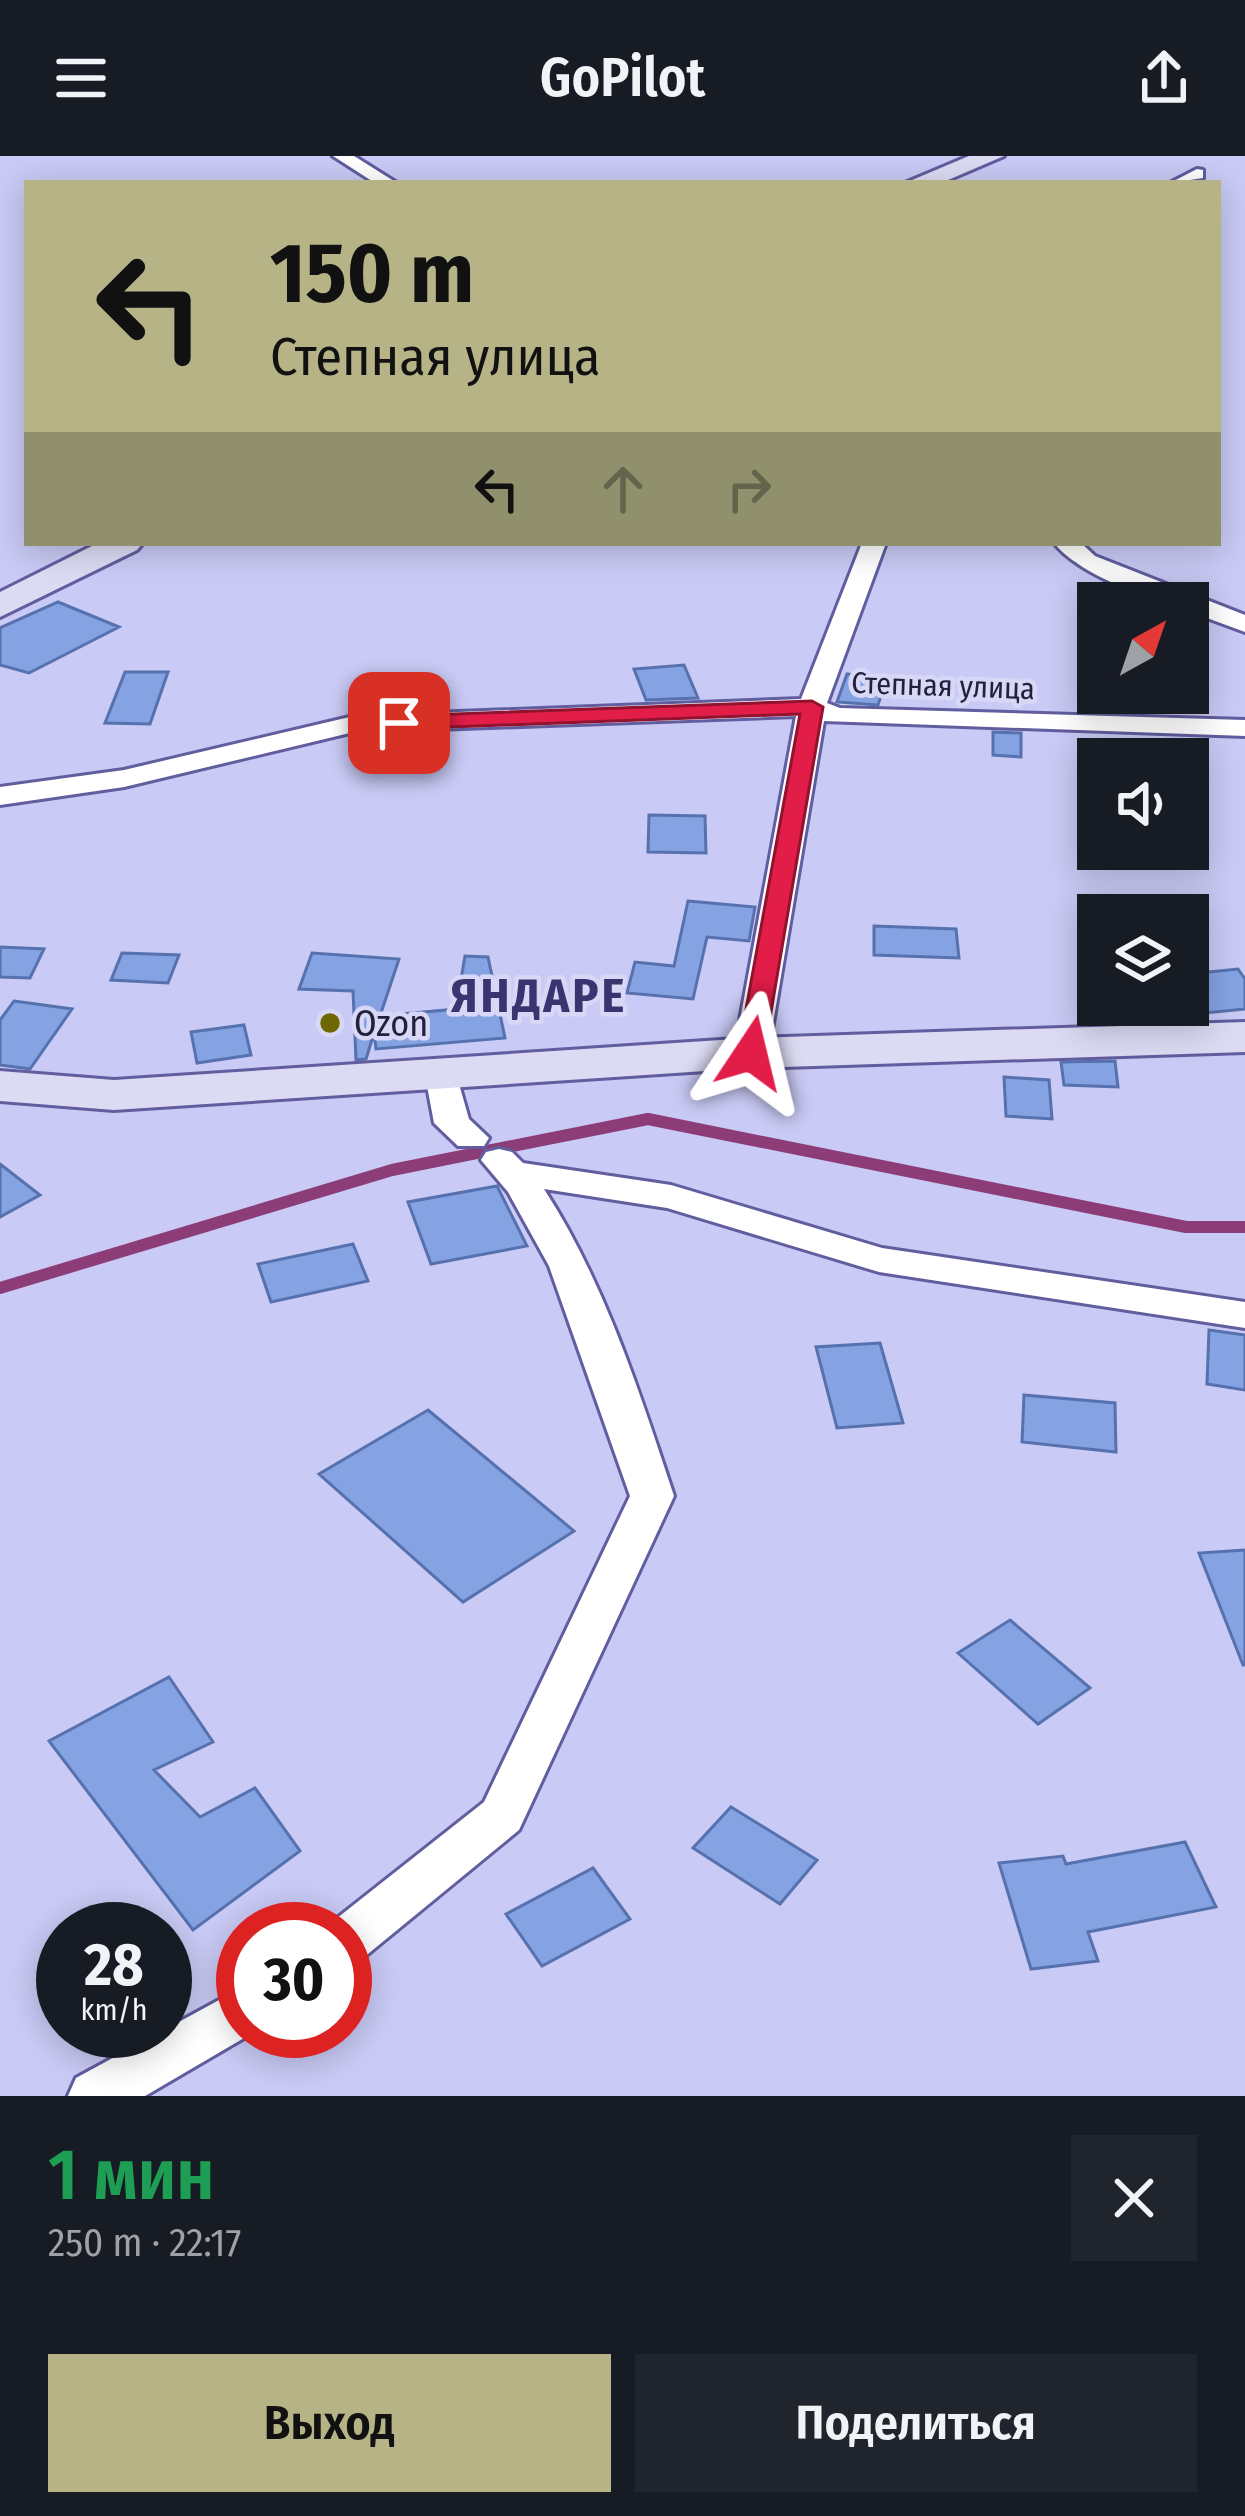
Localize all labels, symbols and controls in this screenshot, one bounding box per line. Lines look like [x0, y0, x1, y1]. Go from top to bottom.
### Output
icon: menu [48, 45, 114, 111]
icon: share [1131, 45, 1197, 111]
text: GoPilot [540, 46, 705, 110]
text: 150 m [270, 223, 474, 324]
icon: left [72, 228, 228, 384]
text: Степная улица [270, 325, 601, 389]
icon: left [464, 456, 530, 522]
icon: ahead [590, 456, 656, 522]
icon: right [716, 456, 782, 522]
north arrow [1077, 582, 1209, 714]
map controls [1077, 582, 1209, 1026]
street label: Степная улица [851, 665, 1035, 707]
pin [348, 672, 450, 774]
icon: arrive [366, 690, 432, 756]
button: sound [1077, 738, 1209, 870]
button: layers [1077, 894, 1209, 1026]
district label: ЯНДАРЕ [451, 967, 627, 1025]
position arrow [688, 990, 814, 1116]
place label: Ozon [354, 1002, 428, 1046]
marker: Ozon [317, 1010, 343, 1036]
speed limit sign: 30 [216, 1902, 372, 2058]
text: 28 [84, 1929, 144, 2001]
text: km/h [81, 1992, 147, 2028]
text: 1 мин [48, 2132, 215, 2218]
button: close [1071, 2135, 1197, 2261]
text: 250 m · 22:17 [48, 2220, 241, 2266]
button: Выход [48, 2354, 611, 2492]
button: Поделиться [635, 2354, 1197, 2492]

